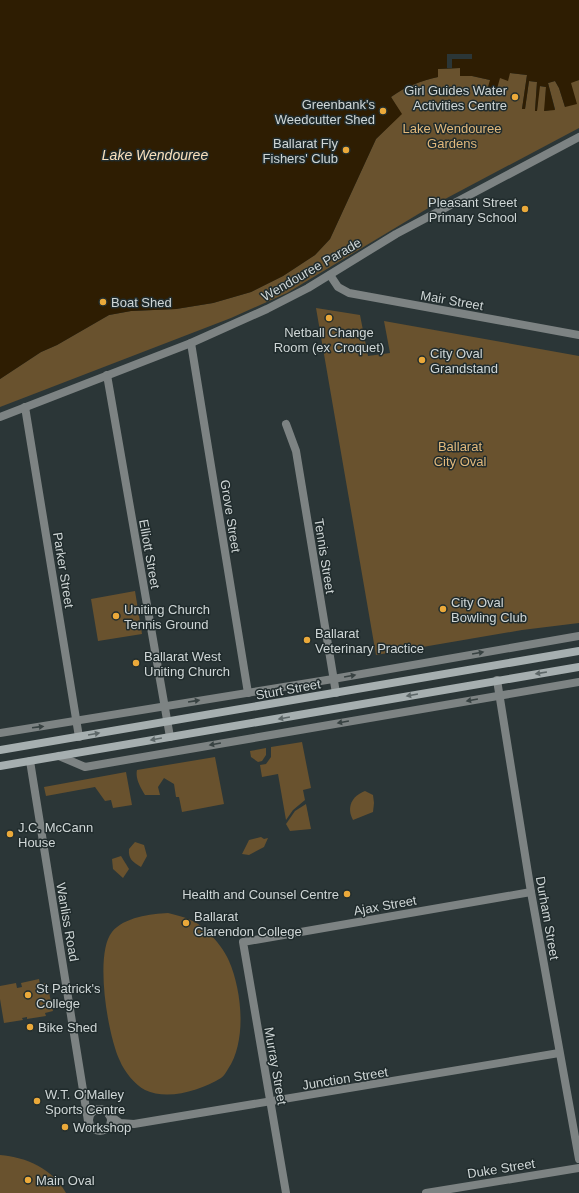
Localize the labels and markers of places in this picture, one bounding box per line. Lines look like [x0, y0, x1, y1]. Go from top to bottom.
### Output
place label: Girl Guides Water Activities Centre [404, 83, 508, 113]
marker: Girl Guides Water Activities Centre [510, 92, 520, 102]
place label: Greenbank's Weedcutter Shed [275, 97, 375, 127]
marker: Greenbank's Weedcutter Shed [378, 106, 388, 116]
place label: Ballarat Fly Fishers' Club [263, 136, 338, 166]
marker: Ballarat Fly Fishers' Club [341, 145, 351, 155]
place label: Pleasant Street Primary School [428, 195, 517, 225]
marker: Pleasant Street Primary School [520, 204, 530, 214]
place label: Boat Shed [111, 295, 172, 310]
marker: Boat Shed [98, 297, 108, 307]
marker: Netball Change Room (ex Croquet) [324, 313, 334, 323]
place label: Netball Change Room (ex Croquet) [274, 325, 384, 355]
place label: City Oval Grandstand [430, 346, 498, 376]
marker: City Oval Grandstand [417, 355, 427, 365]
place label: City Oval Bowling Club [451, 595, 527, 625]
place label: Uniting Church Tennis Ground [124, 602, 210, 632]
marker: City Oval Bowling Club [438, 604, 448, 614]
marker: Uniting Church Tennis Ground [111, 611, 121, 621]
place label: Ballarat Veterinary Practice [315, 626, 424, 656]
marker: Ballarat Veterinary Practice [302, 635, 312, 645]
place label: Ballarat West Uniting Church [144, 649, 230, 679]
marker: Ballarat West Uniting Church [131, 658, 141, 668]
place label: J.C. McCann House [18, 820, 93, 850]
marker: J.C. McCann House [5, 829, 15, 839]
place label: Health and Counsel Centre [182, 887, 339, 902]
marker: Health and Counsel Centre [342, 889, 352, 899]
place label: Ballarat Clarendon College [194, 909, 302, 939]
marker: Ballarat Clarendon College [181, 918, 191, 928]
place label: St Patrick's College [36, 981, 101, 1011]
marker: St Patrick's College [23, 990, 33, 1000]
place label: Bike Shed [38, 1020, 97, 1035]
marker: Bike Shed [25, 1022, 35, 1032]
place label: W.T. O'Malley Sports Centre [45, 1087, 125, 1117]
marker: W.T. O'Malley Sports Centre [32, 1096, 42, 1106]
place label: Workshop [73, 1120, 131, 1135]
marker: Workshop [60, 1122, 70, 1132]
place label: Main Oval [36, 1173, 95, 1188]
marker: Main Oval [23, 1175, 33, 1185]

